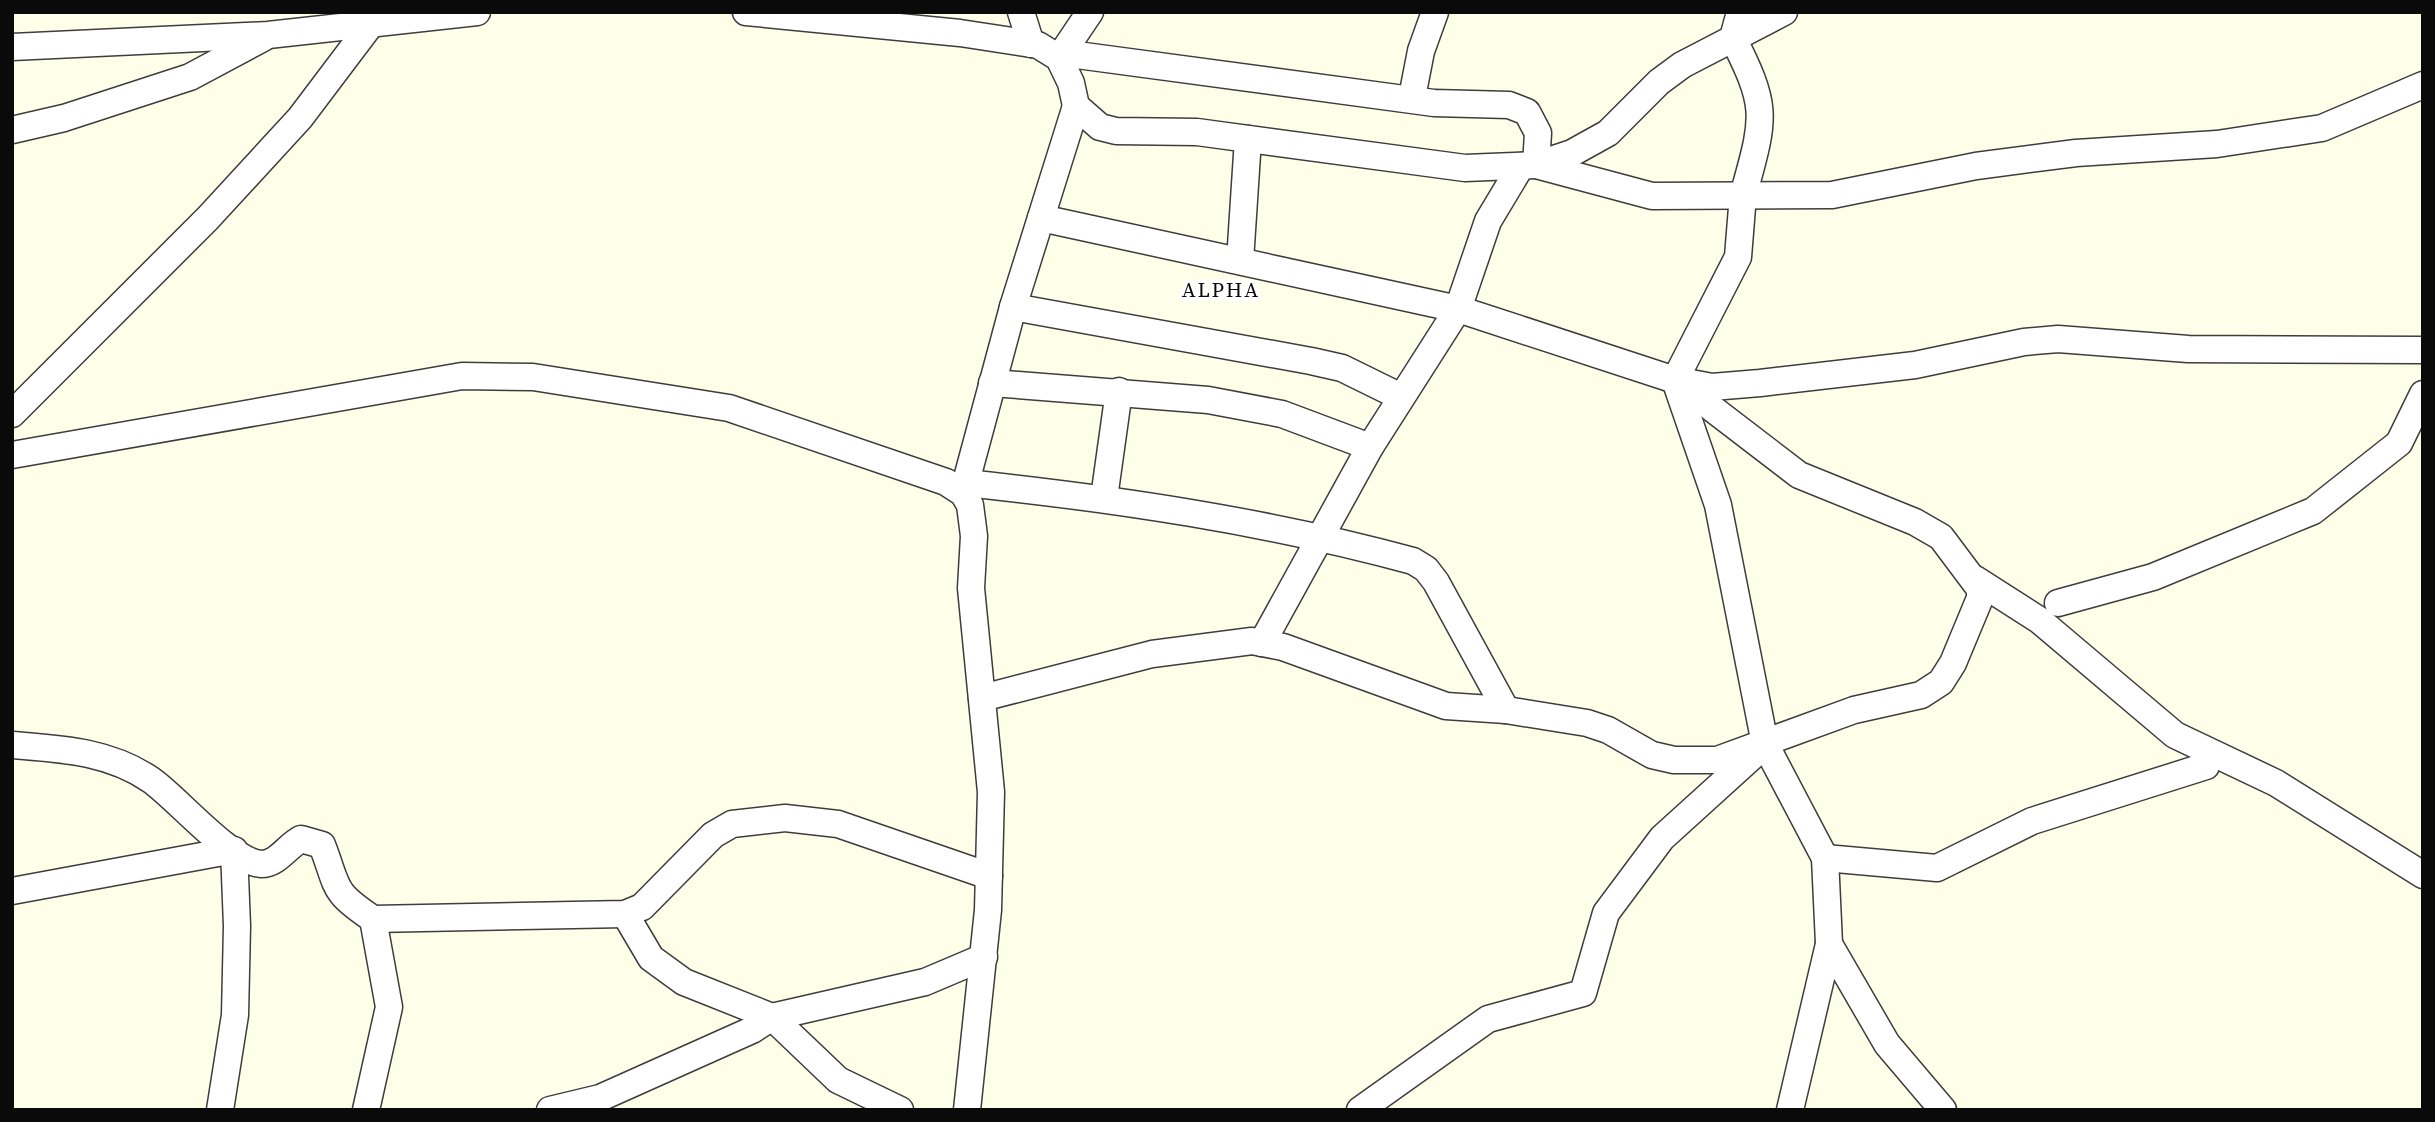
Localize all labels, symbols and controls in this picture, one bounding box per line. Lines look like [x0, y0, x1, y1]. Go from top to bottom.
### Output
district label: ALPHA [1182, 275, 1260, 304]

